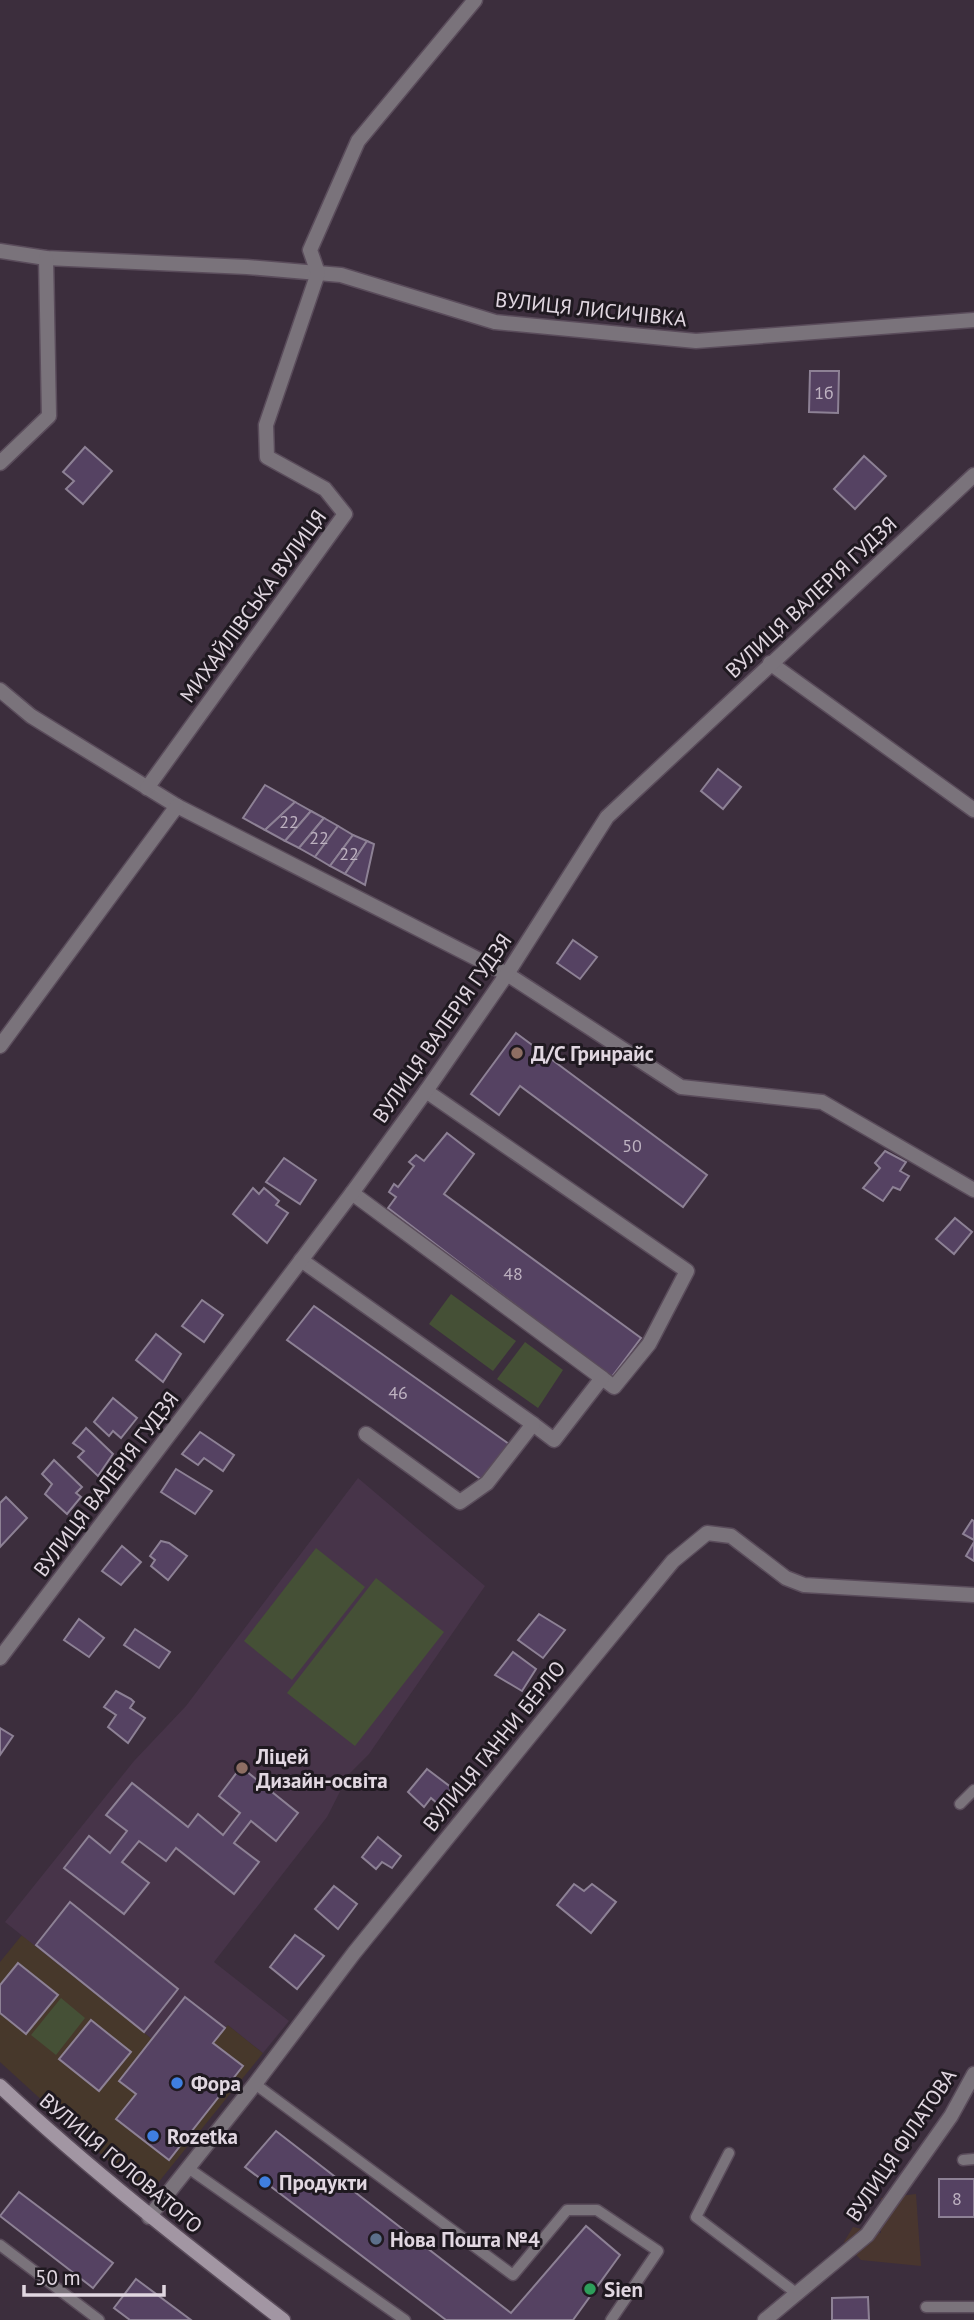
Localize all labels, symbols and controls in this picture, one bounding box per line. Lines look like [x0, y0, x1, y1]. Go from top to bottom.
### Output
street label: ВУЛИЦЯ ЛИСИЧІВКА [494, 286, 689, 333]
house number: 1б [814, 381, 834, 404]
street label: МИХАЙЛІВСЬКА ВУЛИЦЯ [174, 504, 332, 708]
street label: ВУЛИЦЯ ВАЛЕРІЯ ГУДЗЯ [720, 510, 902, 684]
house number: 22 [279, 810, 299, 833]
house number: 22 [309, 826, 329, 849]
house number: 22 [339, 842, 359, 865]
street label: ВУЛИЦЯ ВАЛЕРІЯ ГУДЗЯ [366, 928, 518, 1128]
place label: Д/С Гринрайс [531, 1040, 654, 1067]
marker: Д/С Гринрайс [509, 1045, 525, 1061]
house number: 50 [622, 1134, 642, 1157]
house number: 48 [503, 1262, 523, 1285]
house number: 46 [388, 1381, 408, 1404]
street label: ВУЛИЦЯ ВАЛЕРІЯ ГУДЗЯ [28, 1386, 184, 1582]
street label: ВУЛИЦЯ ГАННИ БЕРЛО [417, 1655, 571, 1837]
place label: Ліцей Дизайн-освіта [255, 1743, 388, 1794]
marker: Ліцей Дизайн-освіта [234, 1760, 250, 1776]
street label: ВУЛИЦЯ ФІЛАТОВА [840, 2063, 963, 2227]
place label: Фора [191, 2070, 241, 2097]
marker: Фора [169, 2075, 185, 2091]
street label: ВУЛИЦЯ ГОЛОВАТОГО [34, 2087, 208, 2239]
place label: Rozetka [167, 2123, 238, 2150]
marker: Rozetka [145, 2128, 161, 2144]
place label: Продукти [279, 2169, 368, 2196]
marker: Продукти [257, 2174, 273, 2190]
house number: 8 [952, 2187, 962, 2210]
place label: Нова Пошта №4 [390, 2226, 540, 2253]
marker: Нова Пошта №4 [368, 2231, 384, 2247]
scale bar [24, 2254, 164, 2298]
text: 50 m [35, 2264, 81, 2291]
place label: Sien [604, 2276, 643, 2303]
marker: Sien [582, 2281, 598, 2297]

